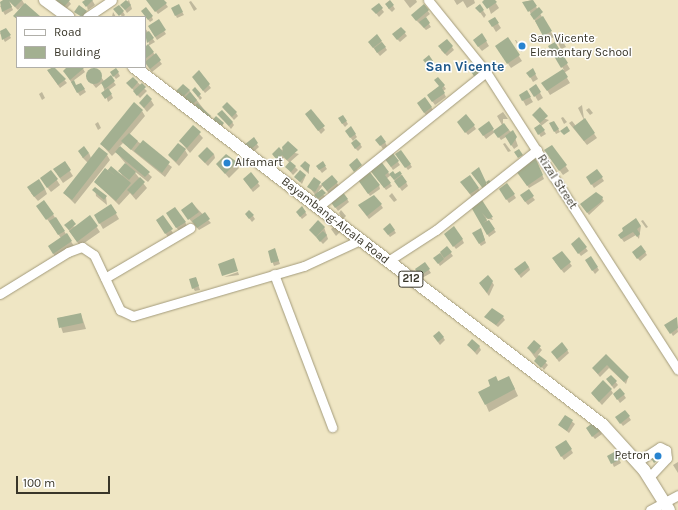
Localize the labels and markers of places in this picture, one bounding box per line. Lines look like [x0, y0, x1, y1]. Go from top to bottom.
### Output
place label: San Vicente Elementary School [530, 32, 632, 60]
marker: San Vicente Elementary School [517, 41, 527, 51]
place label: Alfamart [235, 156, 283, 170]
marker: Alfamart [222, 158, 232, 168]
place label: Petron [615, 449, 650, 463]
marker: Petron [653, 451, 663, 461]

